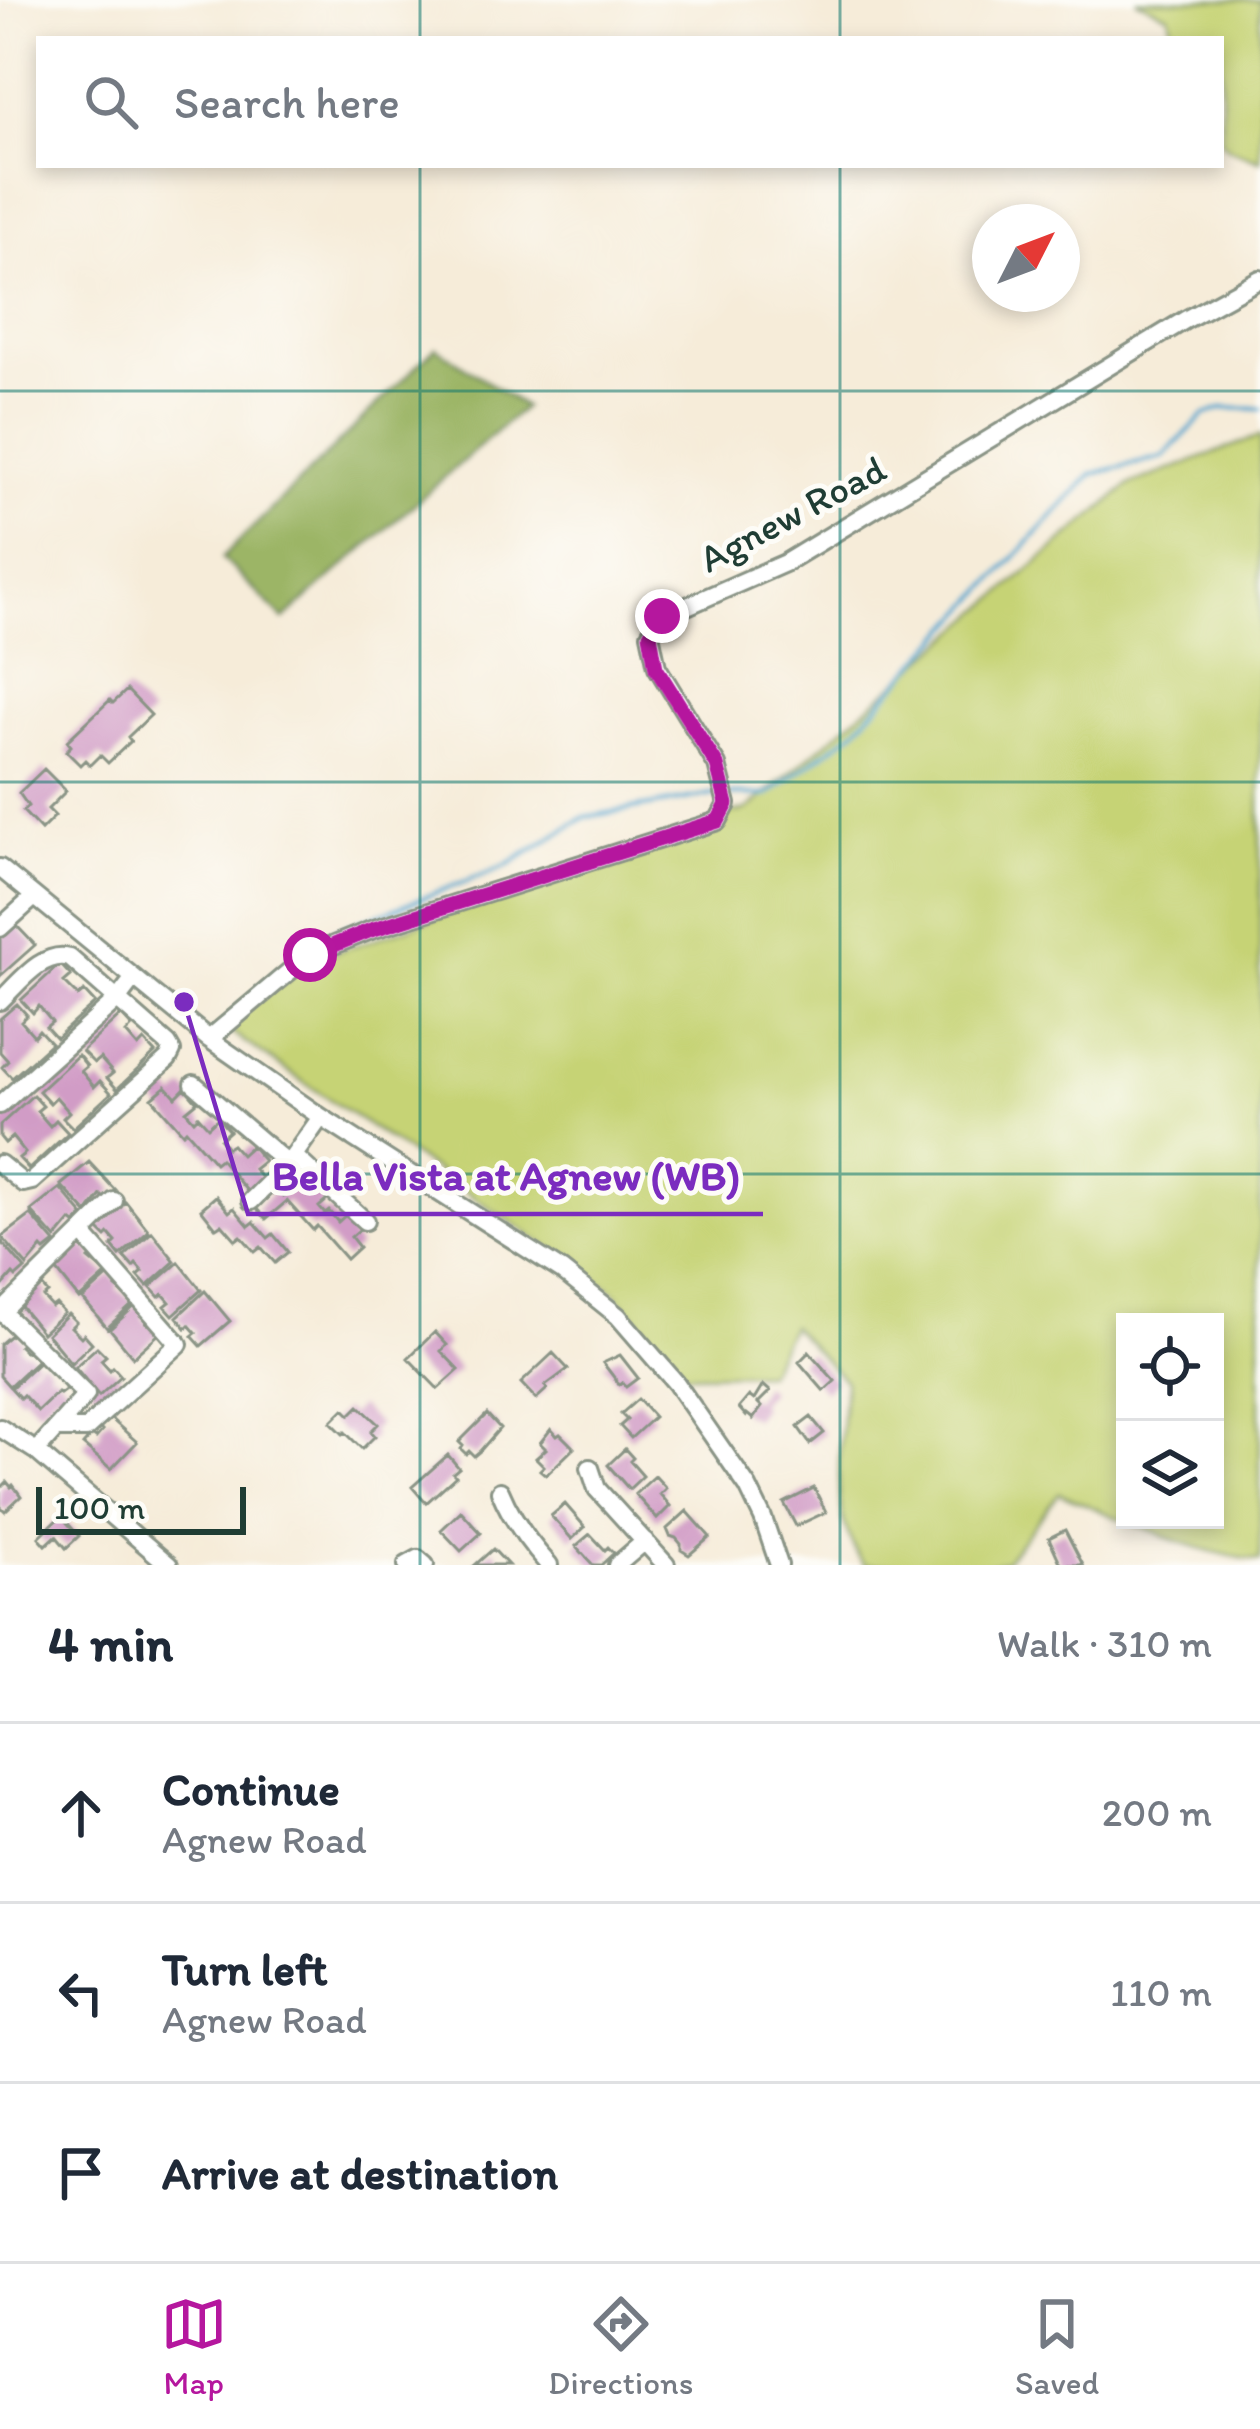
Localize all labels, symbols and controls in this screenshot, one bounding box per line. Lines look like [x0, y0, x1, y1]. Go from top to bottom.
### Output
search box [36, 36, 1224, 168]
icon: search [78, 69, 144, 135]
text: Search here [174, 75, 400, 129]
north arrow [972, 204, 1080, 312]
street label: Agnew Road [691, 444, 894, 582]
route end [635, 589, 689, 643]
route start [283, 928, 337, 982]
callout: Bella Vista at Agnew (WB) [248, 1136, 763, 1214]
text: Bella Vista at Agnew (WB) [272, 1150, 740, 1201]
map controls [1116, 1313, 1224, 1529]
button: locate [1116, 1313, 1224, 1421]
button: layers [1116, 1421, 1224, 1529]
scale bar [36, 1481, 246, 1534]
text: 100 m [54, 1488, 145, 1527]
text: 4 min [48, 1613, 173, 1674]
text: Walk · 310 m [997, 1620, 1212, 1667]
text: Continue [162, 1762, 340, 1816]
icon: ahead [48, 1780, 114, 1846]
text: 200 m [1102, 1789, 1212, 1836]
text: Agnew Road [162, 1816, 367, 1863]
text: Turn left [162, 1942, 328, 1996]
icon: left [48, 1960, 114, 2026]
text: 110 m [1110, 1969, 1212, 2016]
text: Agnew Road [162, 1996, 367, 2043]
icon: arrive [48, 2140, 114, 2206]
text: Arrive at destination [162, 2146, 558, 2200]
tab: Map [161, 2291, 227, 2402]
tab: Directions [548, 2291, 693, 2402]
tab: Saved [1015, 2291, 1099, 2402]

